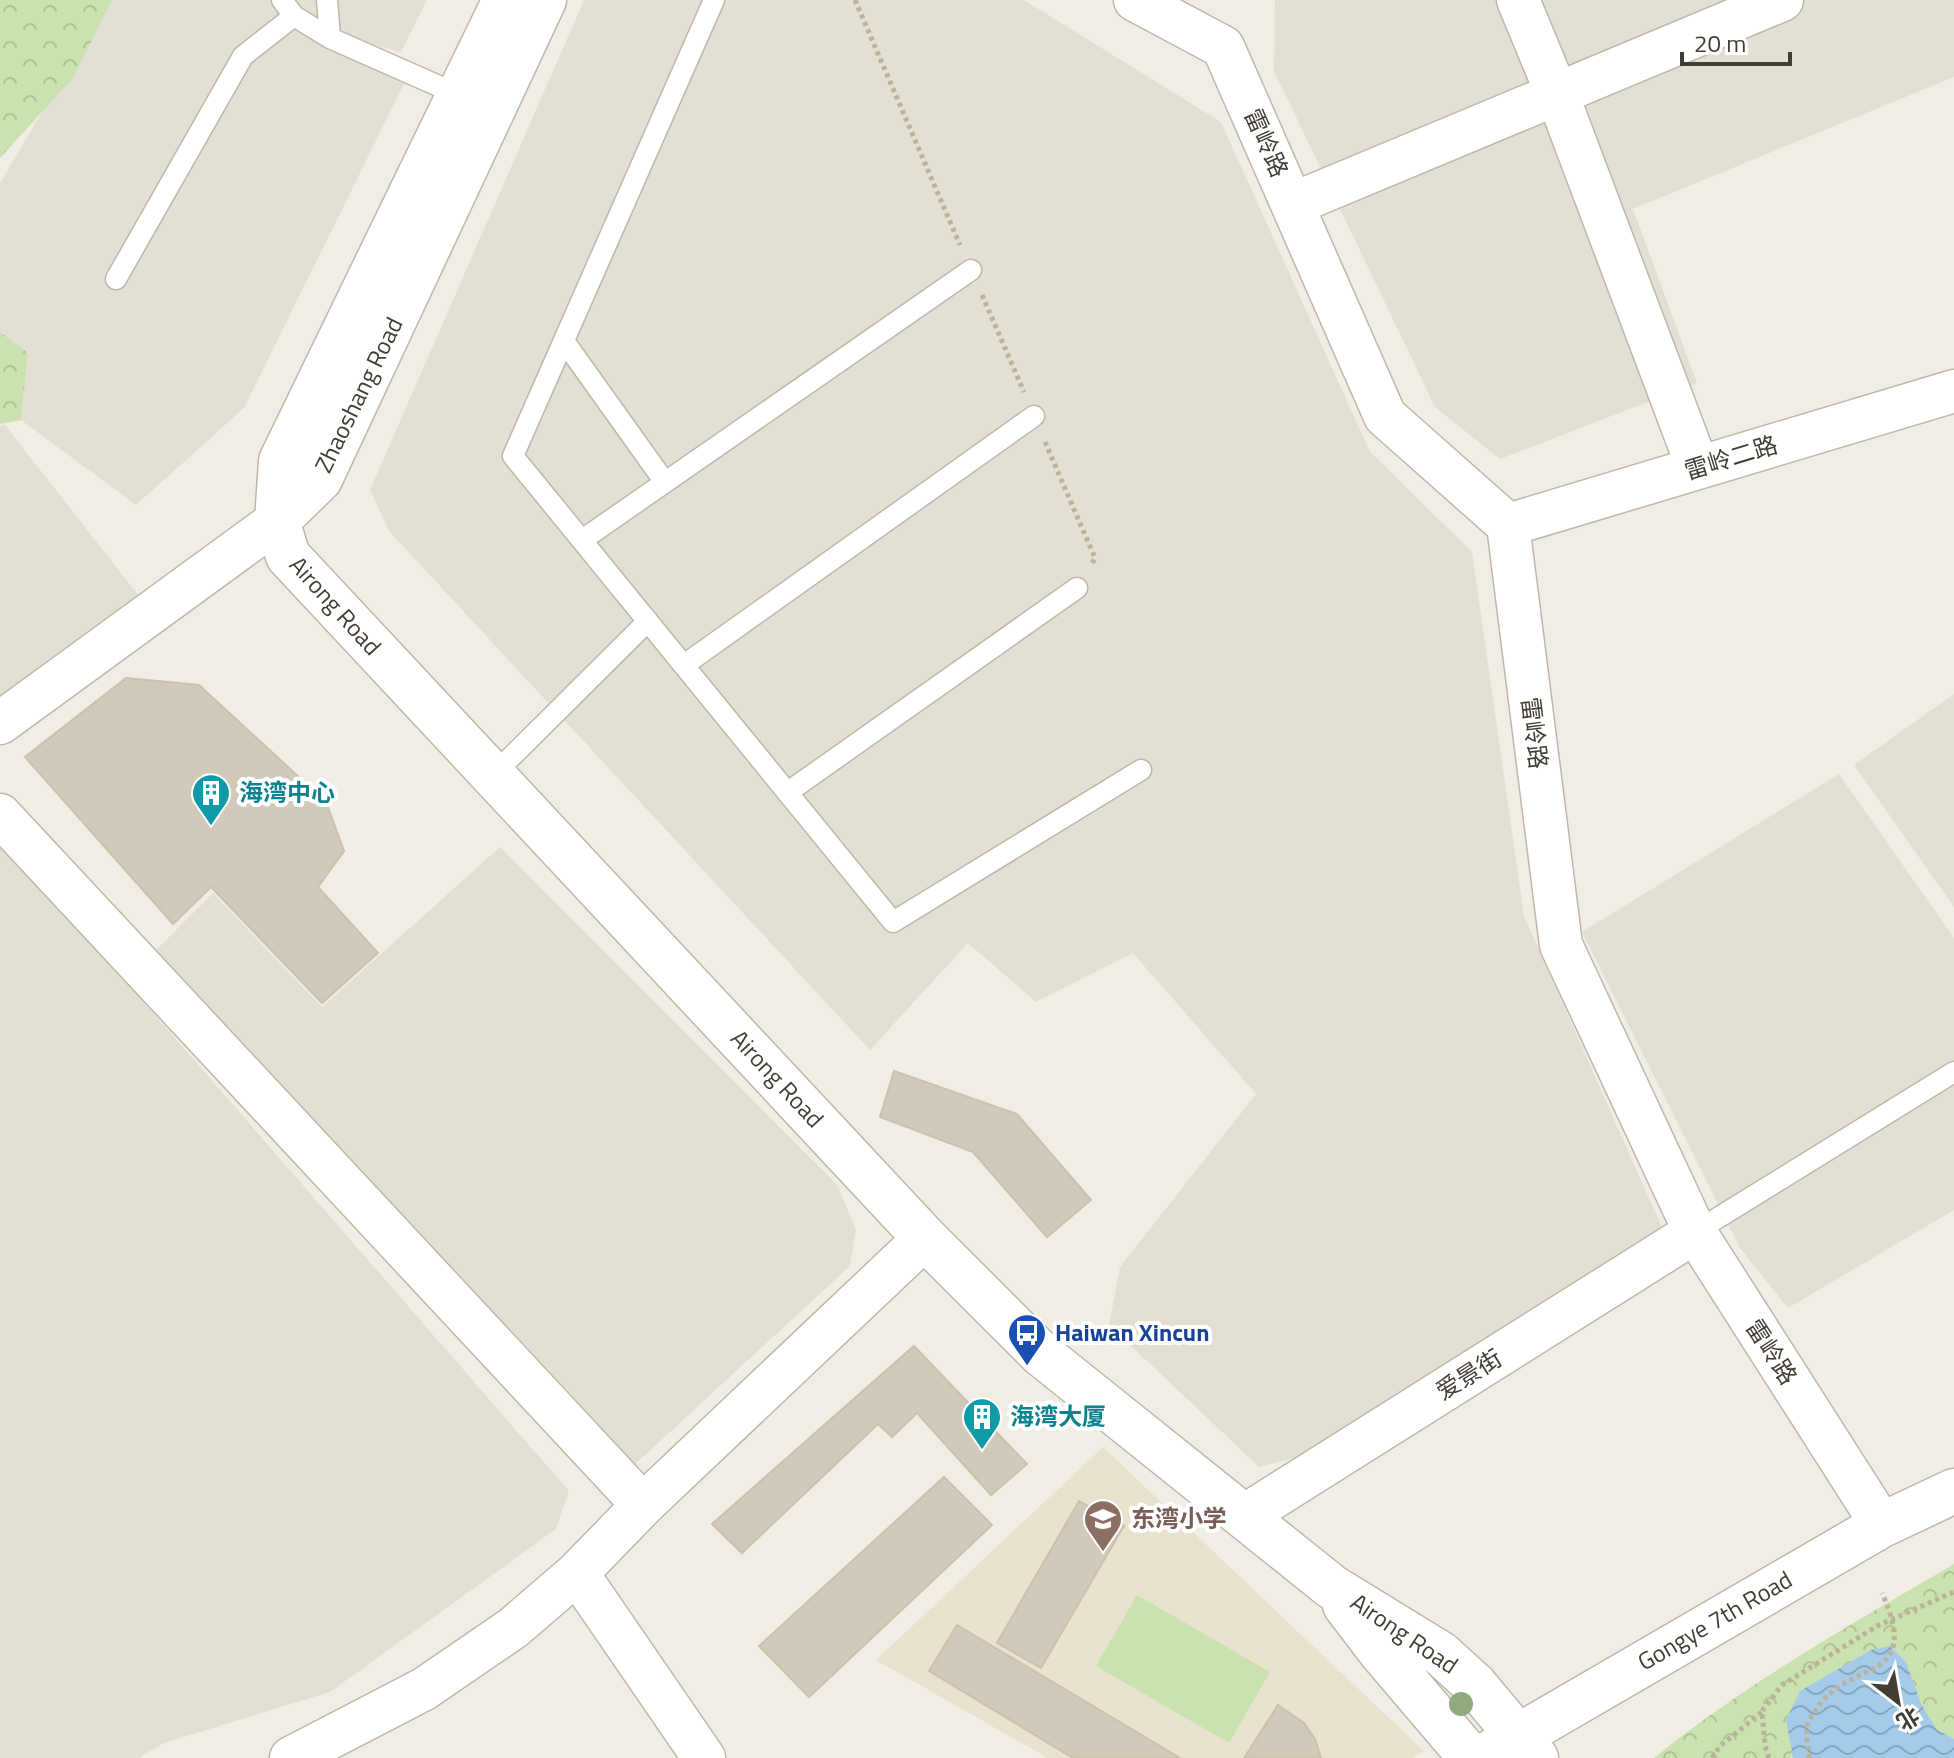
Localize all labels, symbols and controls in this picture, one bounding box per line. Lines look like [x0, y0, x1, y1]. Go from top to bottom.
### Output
scale bar [1682, 16, 1790, 66]
text: 20 m [1694, 25, 1746, 61]
street label: 雷岭路 [1236, 102, 1298, 183]
street label: Zhaoshang Road [305, 311, 411, 478]
street label: 雷岭二路 [1680, 426, 1782, 488]
street label: Airong Road [281, 548, 390, 663]
street label: 雷岭路 [1513, 695, 1557, 771]
building icon: 海湾中心 [190, 772, 232, 827]
place label: 海湾中心 [239, 774, 335, 810]
street label: Airong Road [723, 1021, 833, 1135]
street label: 雷岭路 [1737, 1311, 1807, 1391]
bus stop icon: Haiwan Xincun [1006, 1312, 1048, 1367]
place label: Haiwan Xincun [1055, 1314, 1209, 1350]
street label: 爱景街 [1428, 1340, 1509, 1408]
building icon: 海湾大厦 [961, 1396, 1003, 1451]
place label: 海湾大厦 [1010, 1398, 1106, 1434]
school or university icon: 东湾小学 [1082, 1498, 1124, 1553]
place label: 东湾小学 [1131, 1500, 1227, 1536]
street label: Gongye 7th Road [1630, 1561, 1799, 1679]
street label: Airong Road [1344, 1584, 1466, 1682]
north arrow [1858, 1662, 1938, 1742]
text: 北 [1890, 1699, 1926, 1739]

